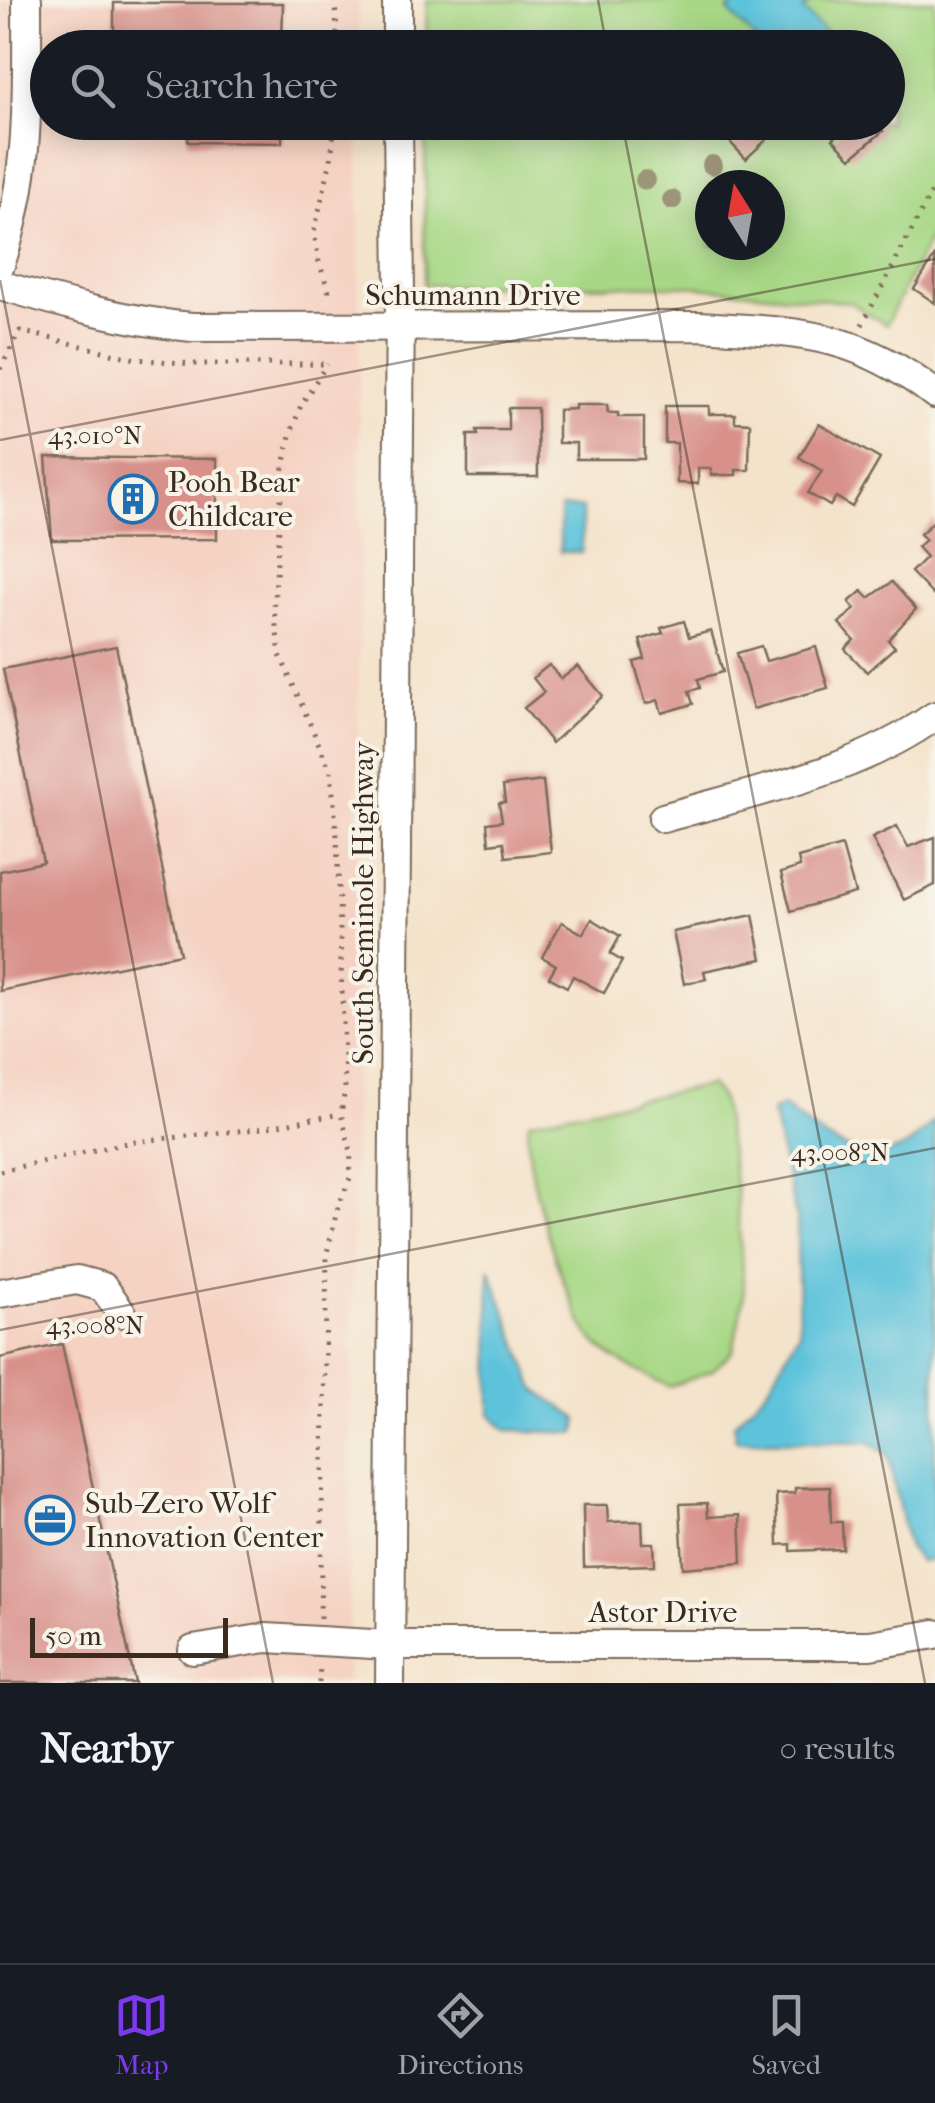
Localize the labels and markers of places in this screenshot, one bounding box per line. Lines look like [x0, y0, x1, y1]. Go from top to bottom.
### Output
place label: Pooh Bear Childcare [168, 465, 300, 534]
building icon: Pooh Bear Childcare [107, 473, 159, 525]
place label: Sub-Zero Wolf Innovation Center [85, 1486, 324, 1555]
office icon: Sub-Zero Wolf Innovation Center [24, 1494, 76, 1546]

